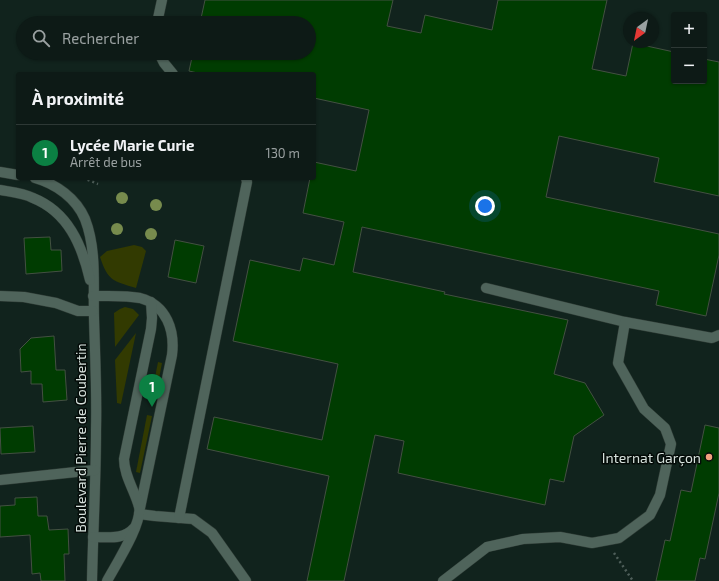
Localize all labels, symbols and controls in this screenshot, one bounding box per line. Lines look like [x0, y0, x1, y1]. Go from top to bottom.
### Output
north arrow [623, 12, 659, 48]
map controls [671, 12, 707, 84]
button: + [671, 12, 707, 48]
search box [16, 16, 316, 60]
icon: search [30, 27, 52, 49]
text: Rechercher [62, 29, 139, 47]
button: − [671, 48, 707, 84]
text: À proximité [32, 88, 124, 108]
text: Lycée Marie Curie [70, 136, 194, 154]
text: 1 [42, 145, 48, 161]
text: 130 m [265, 145, 300, 161]
text: Arrêt de bus [70, 154, 142, 170]
your location [475, 196, 495, 216]
street label: Boulevard Pierre de Coubertin [72, 343, 89, 533]
pin: 1 [139, 374, 165, 407]
place label: Internat Garçon [602, 449, 701, 467]
marker: Internat Garçon [704, 452, 714, 462]

